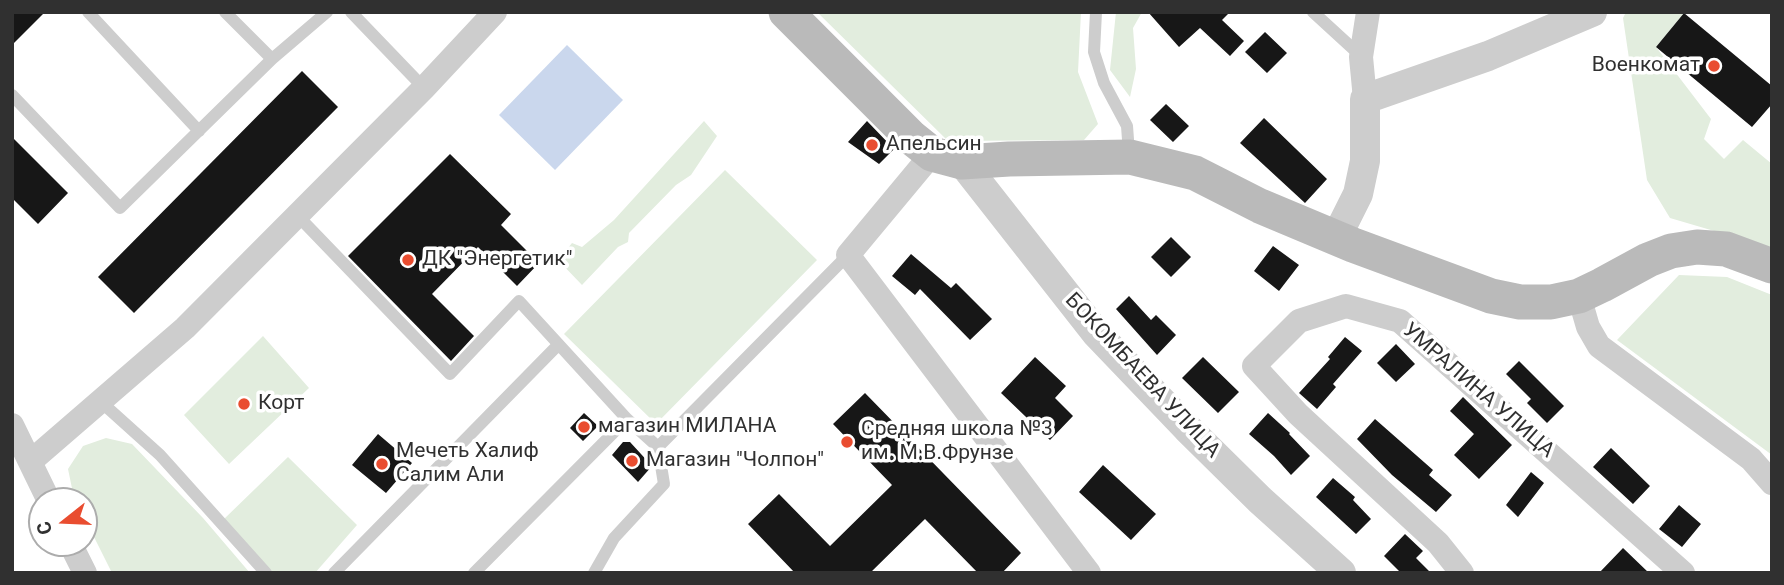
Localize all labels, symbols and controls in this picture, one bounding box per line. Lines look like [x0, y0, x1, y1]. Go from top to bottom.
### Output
place label: Военкомат [1592, 53, 1700, 79]
marker: Военкомат [1706, 58, 1722, 74]
place label: Апельсин [886, 132, 982, 158]
marker: Апельсин [864, 137, 880, 153]
place label: ДК "Энергетик" [422, 247, 572, 273]
marker: ДК "Энергетик" [400, 252, 416, 268]
street label: БОКОМБАЕВА УЛИЦА [1059, 288, 1225, 464]
street label: УМРАЛИНА УЛИЦА [1397, 318, 1559, 464]
place label: Корт [258, 391, 304, 417]
marker: Корт [236, 396, 252, 412]
place label: магазин МИЛАНА [598, 414, 776, 440]
place label: Средняя школа №3 им. М.В.Фрунзе [861, 417, 1053, 467]
marker: магазин МИЛАНА [576, 419, 592, 435]
marker: Средняя школа №3 им. М.В.Фрунзе [839, 434, 855, 450]
place label: Мечеть Халиф Салим Али [396, 439, 539, 489]
place label: Магазин "Чолпон" [646, 448, 824, 474]
marker: Магазин "Чолпон" [624, 453, 640, 469]
marker: Мечеть Халиф Салим Али [374, 456, 390, 472]
north arrow [28, 487, 98, 557]
text: С [32, 519, 57, 537]

